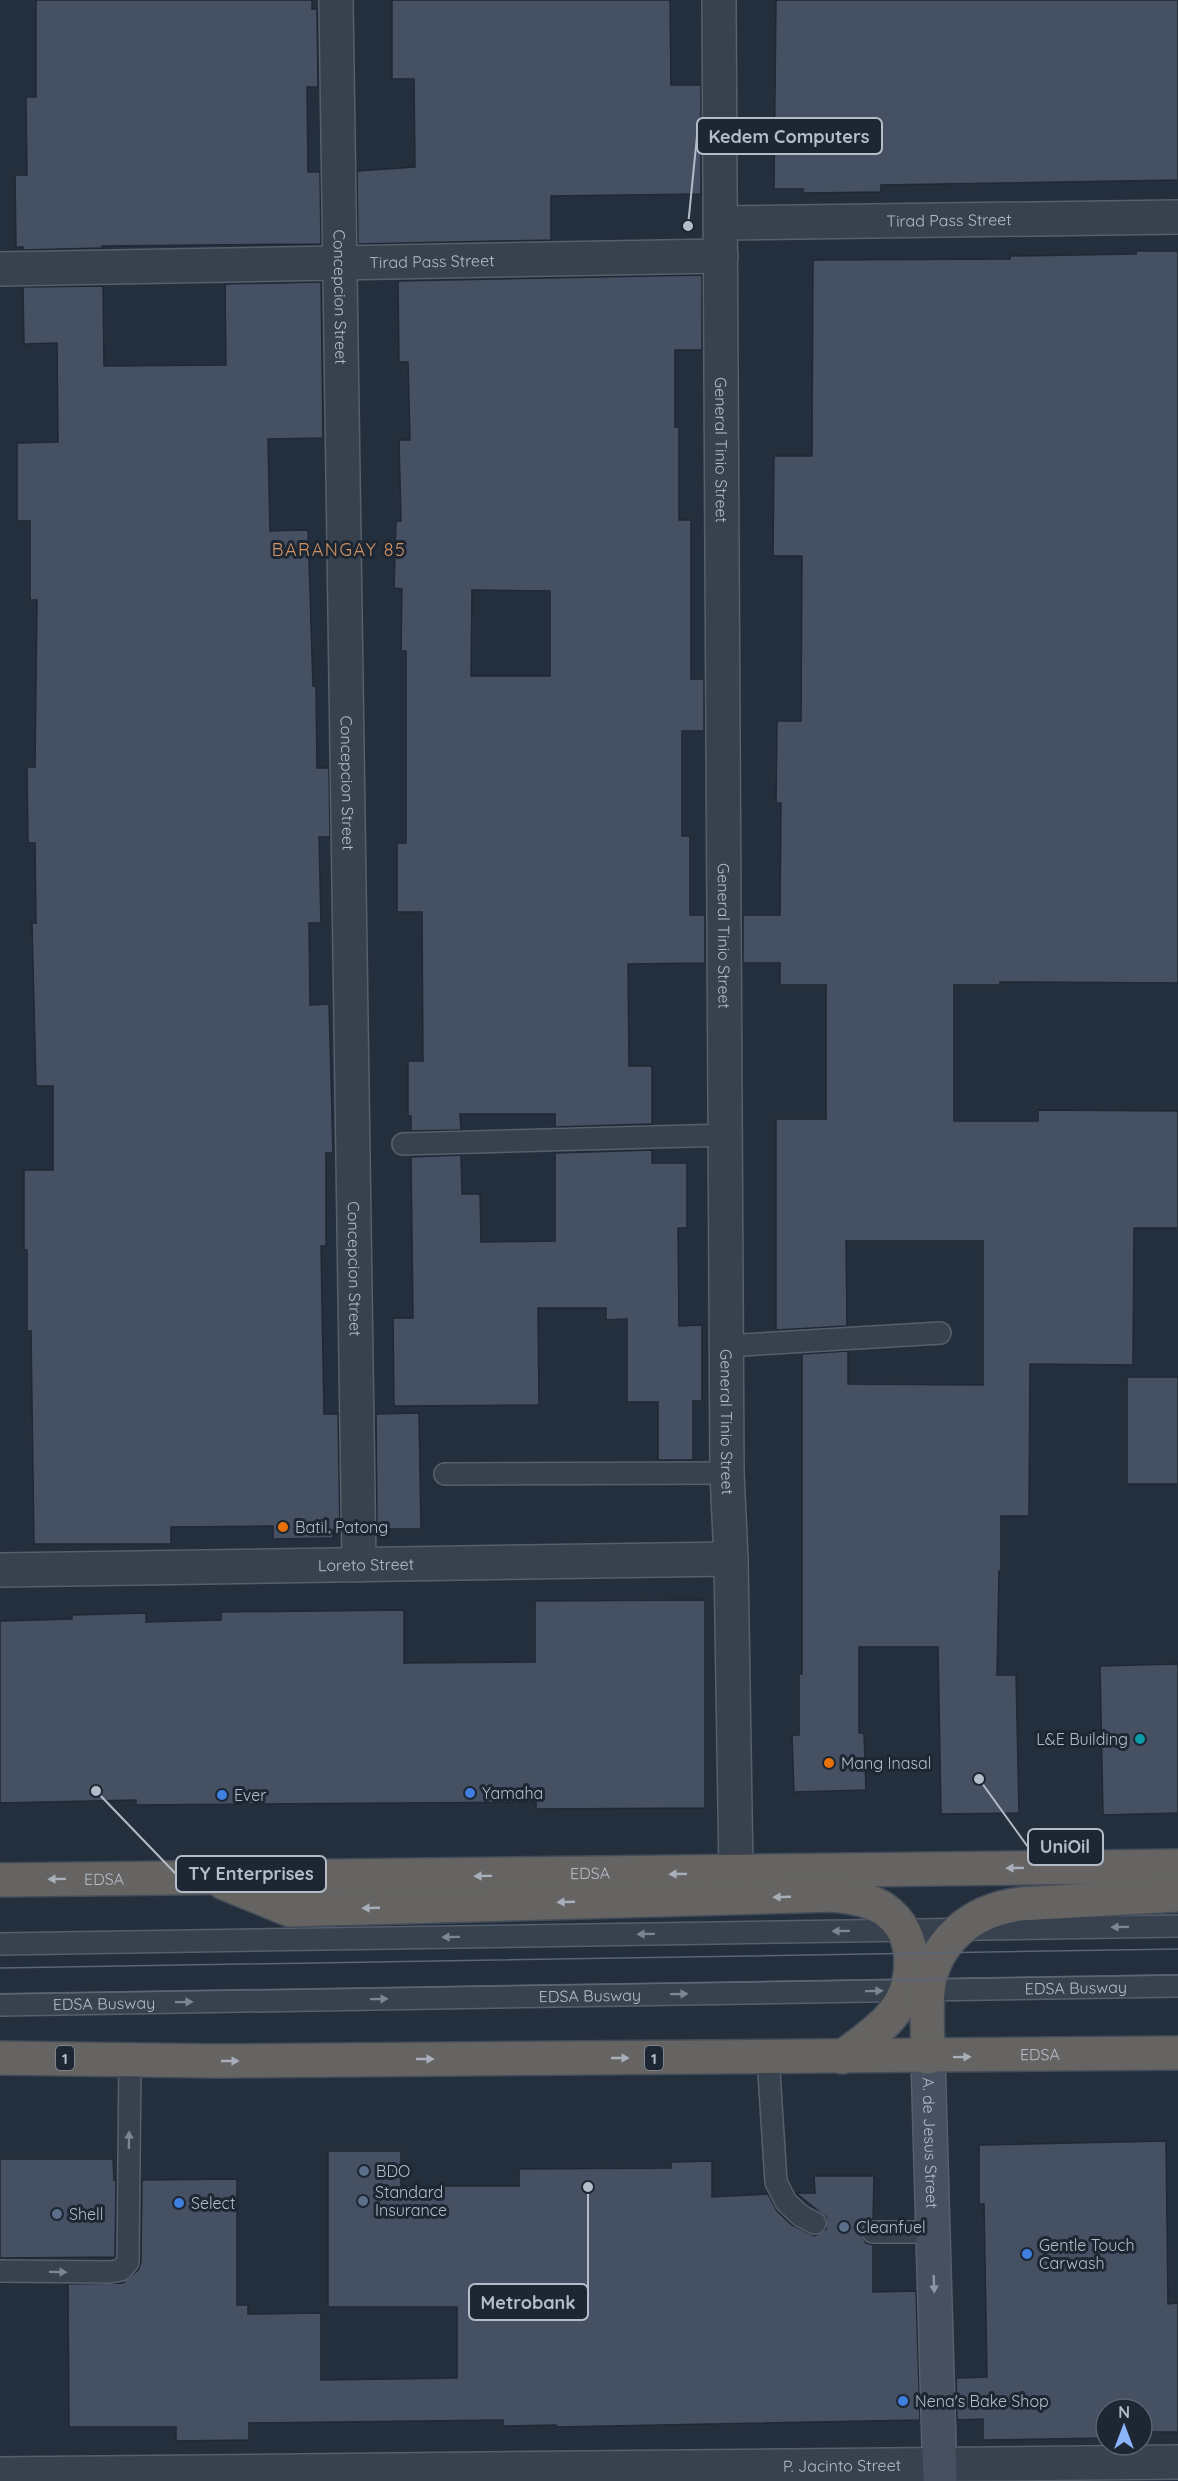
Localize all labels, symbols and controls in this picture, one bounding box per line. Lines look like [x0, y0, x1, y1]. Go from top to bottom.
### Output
callout: Kedem Computers [697, 118, 882, 154]
text: Kedem Computers [709, 125, 870, 148]
street label: Tirad Pass Street [886, 209, 1012, 231]
street label: Concepcion Street [329, 229, 351, 365]
street label: Tirad Pass Street [369, 250, 495, 272]
street label: General Tinio Street [711, 377, 732, 523]
district label: BARANGAY 85 [272, 538, 406, 561]
street label: Concepcion Street [337, 715, 358, 851]
street label: General Tinio Street [714, 863, 734, 1009]
street label: Concepcion Street [344, 1201, 366, 1337]
street label: General Tinio Street [716, 1349, 738, 1495]
place label: Batil. Patong [295, 1517, 388, 1537]
marker: Batil. Patong [276, 1520, 290, 1534]
street label: Loreto Street [318, 1554, 414, 1575]
place label: L&E Building [1036, 1729, 1128, 1749]
marker: L&E Building [1133, 1732, 1147, 1746]
place label: Mang Inasal [841, 1753, 931, 1773]
marker: Mang Inasal [822, 1756, 836, 1770]
place label: Yamaha [482, 1783, 543, 1803]
place label: Ever [234, 1785, 266, 1805]
marker: Yamaha [463, 1786, 477, 1800]
marker: Ever [215, 1788, 229, 1802]
callout: UniOil [1028, 1829, 1103, 1865]
text: UniOil [1040, 1835, 1090, 1858]
callout: TY Enterprises [176, 1856, 326, 1892]
text: TY Enterprises [188, 1862, 314, 1885]
street label: EDSA [570, 1863, 610, 1883]
one-way arrow [1005, 1864, 1024, 1873]
street label: EDSA [84, 1869, 124, 1889]
one-way arrow [668, 1869, 687, 1879]
one-way arrow [473, 1871, 492, 1881]
one-way arrow [47, 1875, 66, 1884]
one-way arrow [772, 1892, 791, 1901]
one-way arrow [556, 1898, 575, 1907]
one-way arrow [361, 1903, 380, 1912]
one-way arrow [1110, 1922, 1129, 1932]
one-way arrow [831, 1927, 850, 1936]
one-way arrow [636, 1929, 655, 1939]
one-way arrow [441, 1932, 460, 1942]
street label: EDSA Busway [1025, 1977, 1127, 1998]
street label: EDSA Busway [539, 1985, 641, 2006]
one-way arrow [865, 1987, 884, 1996]
one-way arrow [670, 1990, 689, 1999]
street label: EDSA Busway [53, 1992, 155, 2014]
one-way arrow [370, 1994, 389, 2004]
one-way arrow [175, 1997, 194, 2007]
street label: EDSA [1020, 2044, 1060, 2064]
road number: 1 [56, 2046, 74, 2070]
road number: 1 [645, 2046, 663, 2070]
one-way arrow [953, 2052, 972, 2062]
one-way arrow [611, 2053, 630, 2063]
one-way arrow [416, 2055, 435, 2064]
one-way arrow [221, 2056, 240, 2066]
street label: A. de Jesus Street [919, 2077, 942, 2209]
one-way arrow [124, 2131, 134, 2150]
place label: BDO [376, 2161, 410, 2181]
marker: BDO [357, 2164, 371, 2178]
place label: Standard Insurance [375, 2182, 447, 2220]
place label: Select [191, 2193, 235, 2213]
marker: Standard Insurance [356, 2194, 370, 2208]
marker: Select [172, 2196, 186, 2210]
place label: Shell [69, 2204, 103, 2224]
marker: Shell [50, 2207, 64, 2221]
place label: Cleanfuel [856, 2217, 926, 2237]
marker: Cleanfuel [837, 2220, 851, 2234]
place label: Gentle Touch Carwash [1039, 2235, 1135, 2273]
marker: Gentle Touch Carwash [1020, 2247, 1034, 2261]
one-way arrow [49, 2267, 68, 2277]
one-way arrow [929, 2274, 939, 2293]
callout: Metrobank [469, 2284, 588, 2320]
text: Metrobank [481, 2291, 575, 2314]
place label: Nena's Bake Shop [915, 2391, 1049, 2411]
marker: Nena's Bake Shop [896, 2394, 910, 2408]
north arrow [1094, 2397, 1154, 2457]
text: N [1118, 2402, 1130, 2422]
street label: P. Jacinto Street [783, 2455, 901, 2476]

